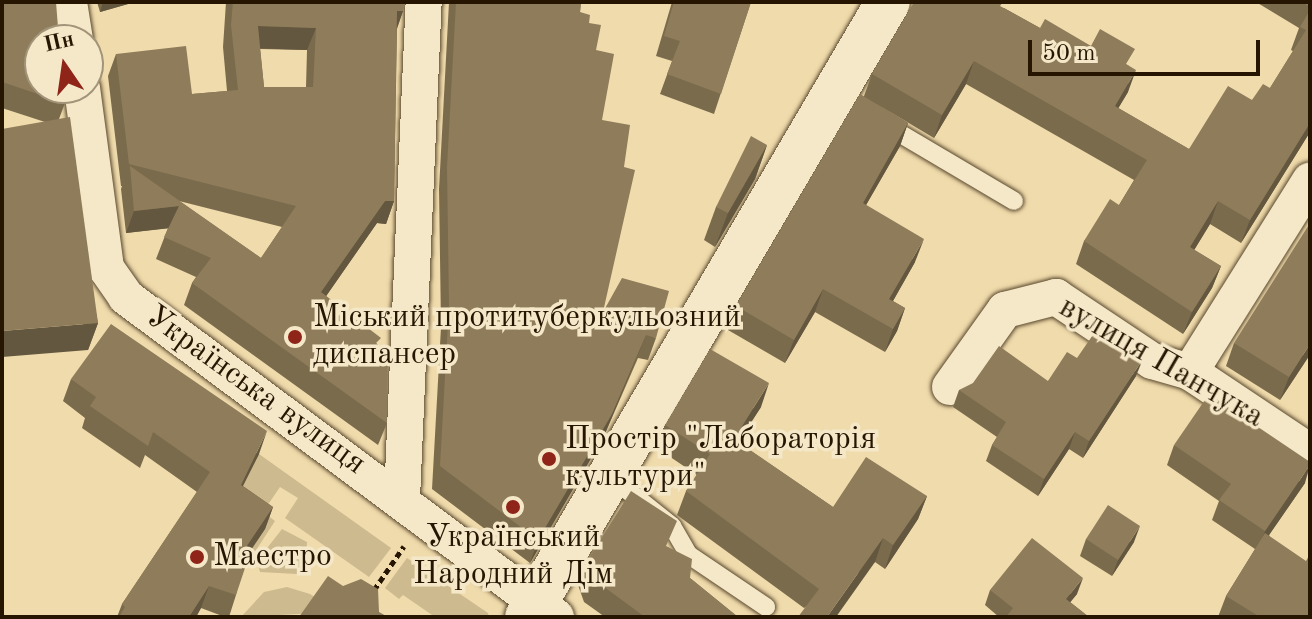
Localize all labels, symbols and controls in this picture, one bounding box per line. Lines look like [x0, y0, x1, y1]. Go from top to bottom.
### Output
north arrow [24, 24, 104, 104]
scale bar [1032, 24, 1264, 74]
text: Пн [42, 28, 76, 57]
text: 50 m [1042, 42, 1096, 66]
street label: вулиця Панчука [1052, 289, 1270, 437]
street label: Українська вулиця [137, 298, 373, 484]
place label: Міський протитуберкульозний диспансер [313, 300, 741, 375]
marker: Міський протитуберкульозний диспансер [284, 326, 306, 348]
place label: Простір "Лабораторія культури" [565, 422, 876, 497]
marker: Простір "Лабораторія культури" [540, 450, 558, 468]
marker: Український Народний Дім [504, 498, 522, 516]
place label: Український Народний Дім [413, 520, 613, 595]
place label: Маестро [213, 538, 332, 576]
marker: Маестро [188, 548, 206, 566]

